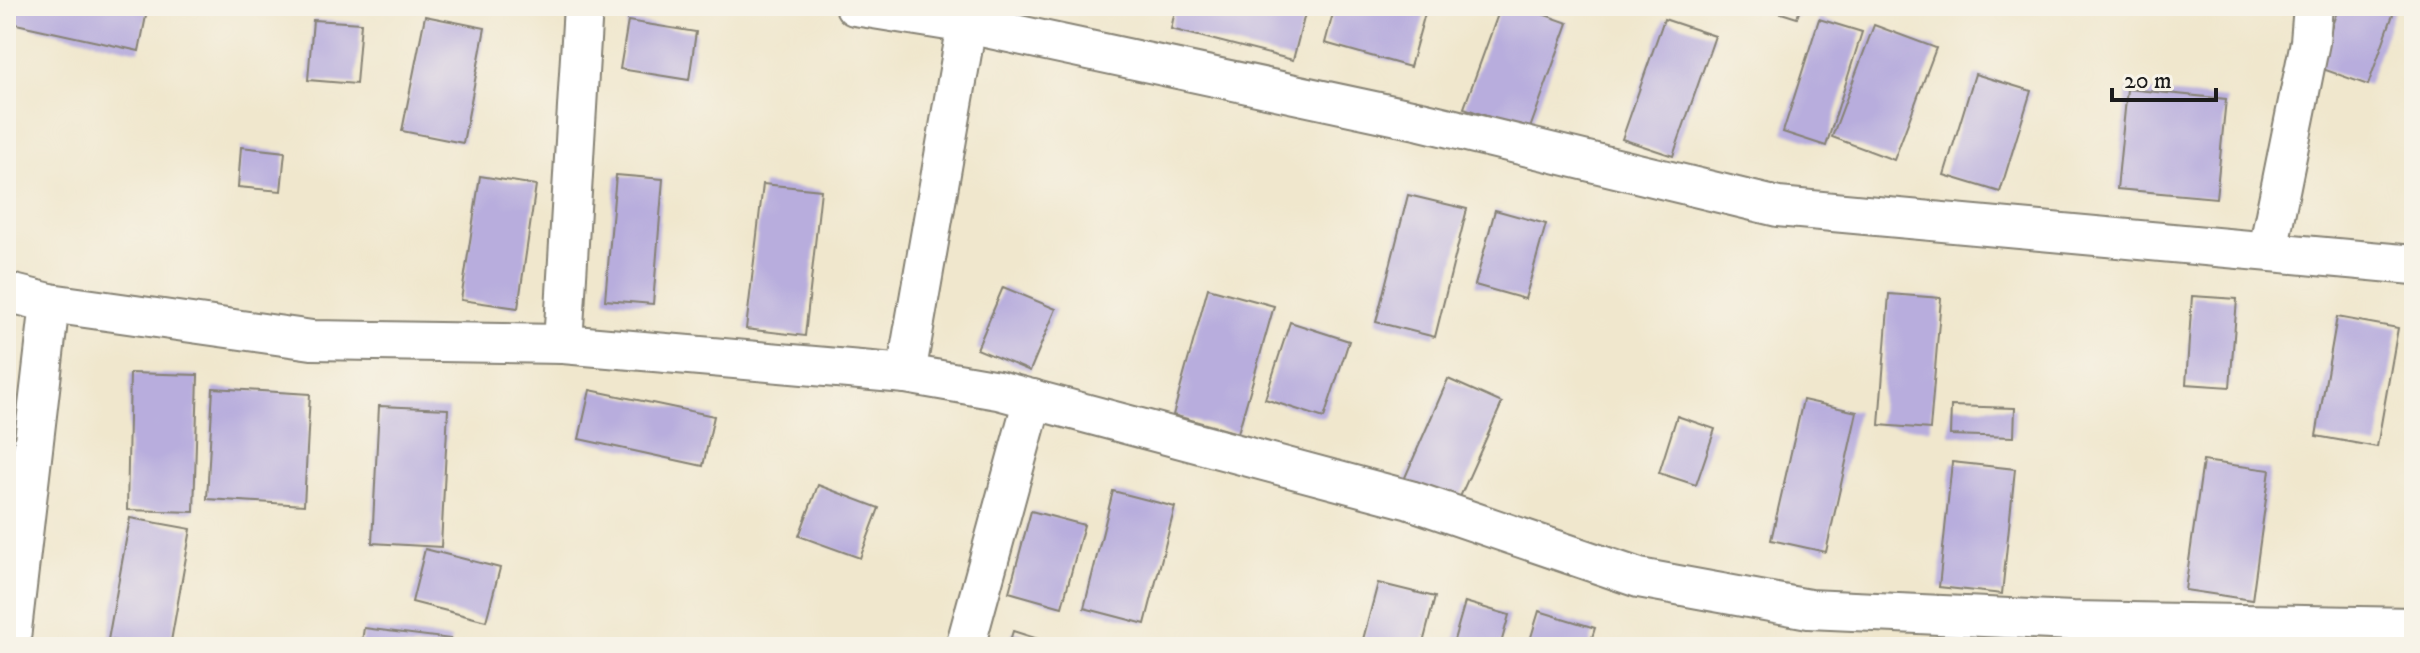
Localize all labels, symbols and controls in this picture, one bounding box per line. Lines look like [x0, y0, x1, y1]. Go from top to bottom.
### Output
scale bar [2112, 52, 2216, 102]
text: 20 m [2124, 66, 2172, 96]

